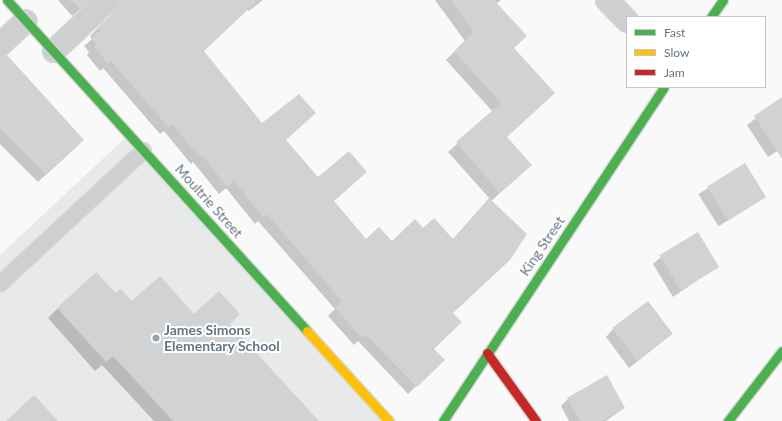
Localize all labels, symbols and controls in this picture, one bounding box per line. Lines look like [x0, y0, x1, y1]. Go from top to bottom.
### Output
legend [626, 16, 766, 88]
text: Fast [664, 25, 685, 40]
text: Slow [664, 45, 689, 60]
text: Jam [664, 65, 685, 80]
street label: Moultrie Street [172, 161, 246, 241]
street label: King Street [516, 213, 568, 279]
place label: James Simons Elementary School [164, 322, 280, 354]
marker: James Simons Elementary School [151, 333, 161, 343]

